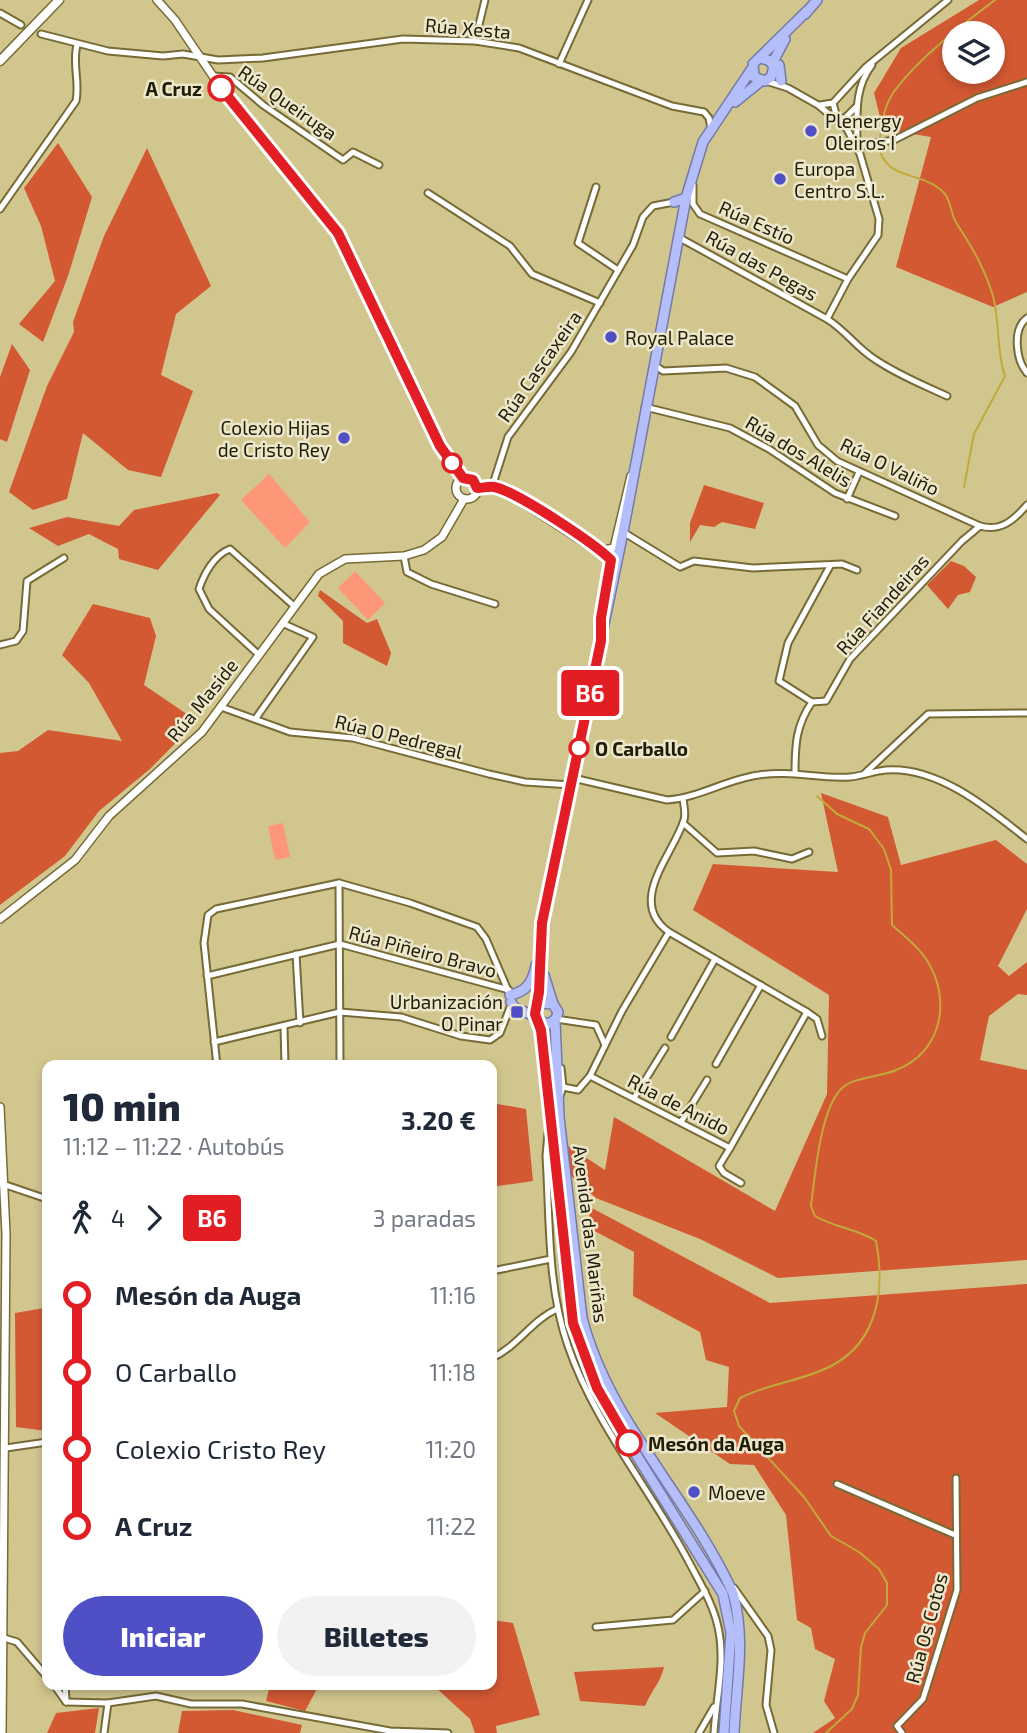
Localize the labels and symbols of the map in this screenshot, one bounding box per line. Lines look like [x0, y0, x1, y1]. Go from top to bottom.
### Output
street label: Rúa Xesta [424, 13, 512, 43]
street label: Rúa Queiruga [234, 60, 342, 144]
marker: A Cruz [208, 75, 234, 101]
place label: A Cruz [145, 77, 202, 100]
place label: Plenergy Oleiros I [825, 109, 902, 154]
marker: Plenergy Oleiros I [803, 123, 819, 139]
place label: Europa Centro S.L. [794, 157, 885, 202]
marker: Europa Centro S.L. [772, 171, 788, 187]
street label: Rúa Estío [716, 195, 798, 249]
street label: Rúa das Pegas [702, 225, 822, 305]
street label: Rúa Cascaxeira [492, 306, 586, 426]
place label: Royal Palace [625, 326, 734, 349]
marker: Royal Palace [603, 329, 619, 345]
street label: Rúa dos Alelis [742, 410, 856, 492]
place label: Colexio Hijas de Cristo Rey [218, 416, 330, 461]
marker: Colexio Hijas de Cristo Rey [336, 430, 352, 446]
street label: Rúa O Valiño [837, 432, 943, 500]
unlabelled marker [442, 453, 462, 473]
street label: Rúa Fiandeiras [831, 549, 933, 659]
street label: Rúa Maside [162, 654, 242, 746]
line badge: B6 [558, 670, 622, 716]
street label: Rúa O Pedregal [333, 709, 465, 763]
place label: O Carballo [595, 737, 688, 760]
marker: O Carballo [569, 738, 589, 758]
street label: Rúa Piñeiro Bravo [347, 920, 499, 982]
place label: Urbanización O Pinar [390, 990, 503, 1035]
marker: Urbanización O Pinar [509, 1004, 525, 1020]
street label: Rúa de Anido [624, 1068, 734, 1140]
street label: Avenida das Mariñas [569, 1144, 613, 1324]
marker: Mesón da Auga [616, 1430, 642, 1456]
place label: Mesón da Auga [648, 1432, 784, 1455]
place label: Moeve [708, 1481, 766, 1504]
marker: Moeve [686, 1484, 702, 1500]
street label: Rúa Os Cotos [900, 1570, 952, 1686]

